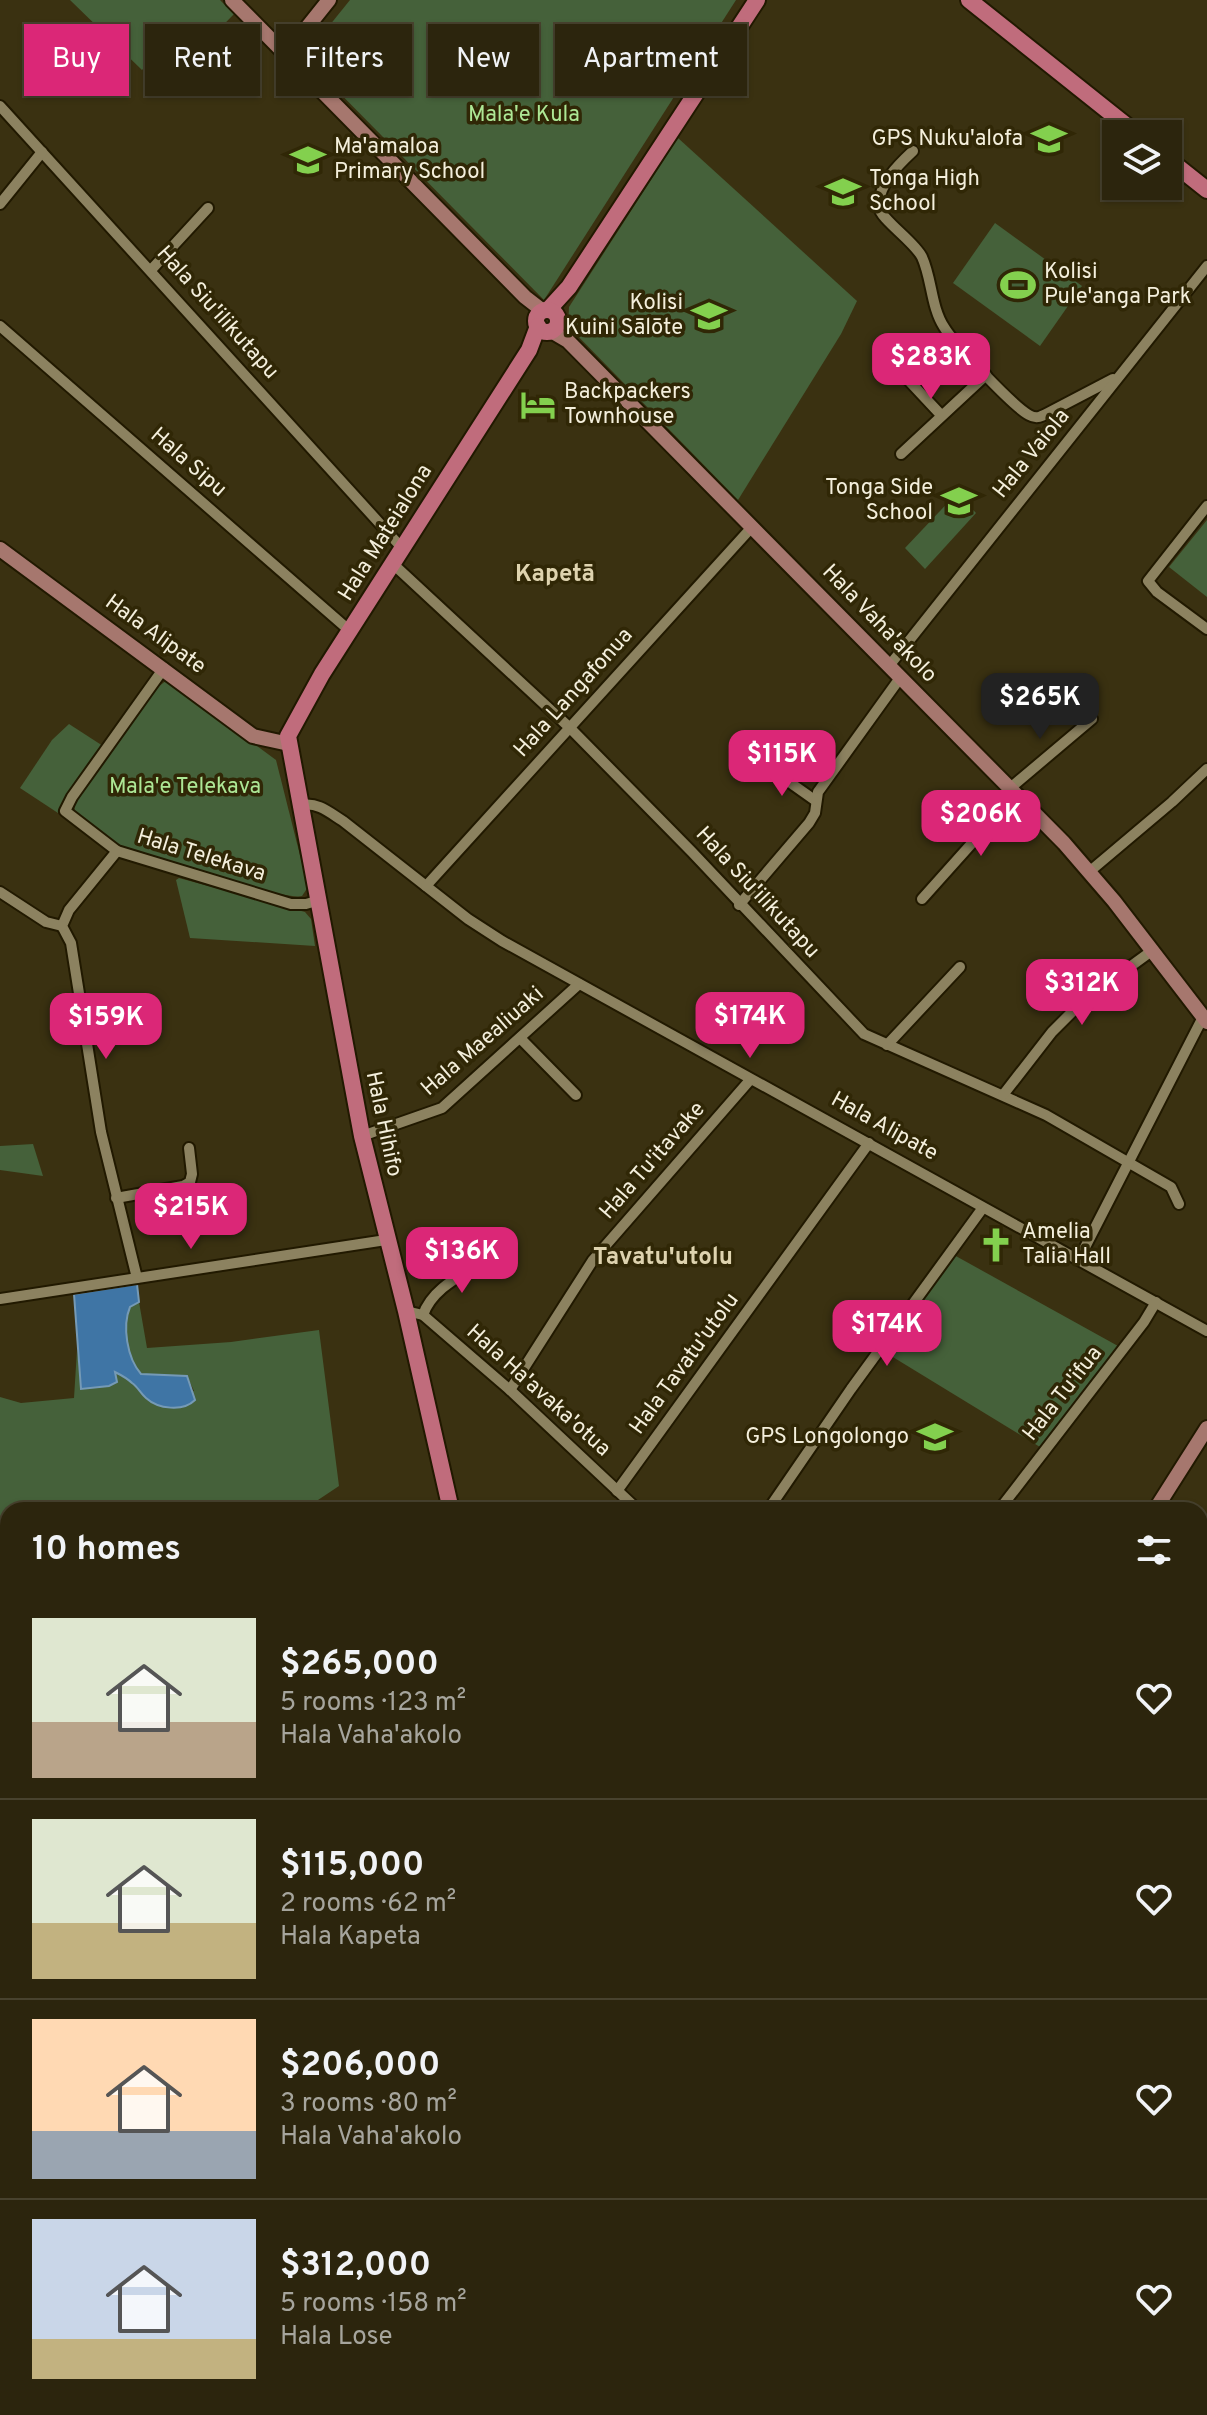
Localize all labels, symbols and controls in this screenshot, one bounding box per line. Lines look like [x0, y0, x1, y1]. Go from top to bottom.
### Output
chip: Buy [24, 24, 129, 96]
chip: Rent [145, 24, 260, 96]
chip: Filters [276, 24, 412, 96]
chip: New [428, 24, 539, 96]
chip: Apartment [555, 24, 747, 96]
park label: Mala'e Kula [468, 102, 580, 129]
school or university icon: GPS Nuku'alofa [1030, 120, 1068, 158]
map controls [1102, 120, 1182, 200]
button: layers [1102, 120, 1182, 200]
place label: GPS Nuku'alofa [871, 126, 1023, 153]
place label: Ma'amaloa Primary School [334, 134, 485, 186]
school or university icon: Ma'amaloa Primary School [289, 141, 327, 179]
place label: Tonga High School [869, 166, 980, 218]
school or university icon: Tonga High School [824, 173, 862, 211]
street label: Hala Siu'ilikutapu [150, 241, 284, 385]
place label: Kolisi Pule'anga Park [1044, 259, 1192, 311]
sports icon: Kolisi Pule'anga Park [999, 266, 1037, 304]
place label: Kolisi Kuini Sālōte [565, 290, 683, 342]
school or university icon: Kolisi Kuini Sālōte [690, 297, 728, 335]
pin: $283K [875, 333, 987, 401]
text: $283K [890, 342, 972, 375]
place label: Backpackers Townhouse [564, 379, 691, 431]
hotel icon: Backpackers Townhouse [519, 386, 557, 424]
street label: Hala Vaiola [988, 404, 1076, 504]
street label: Hala Sipu [144, 422, 232, 504]
street label: Hala Mateialona [333, 460, 439, 606]
place label: Tonga Side School [825, 475, 933, 527]
school or university icon: Tonga Side School [940, 482, 978, 520]
street label: Hala Vaha'akolo [816, 559, 942, 689]
district label: Kapetā [515, 560, 595, 590]
street label: Hala Alipate [99, 589, 211, 681]
street label: Hala Langafonua [509, 623, 639, 763]
pin: $265K [984, 673, 1096, 741]
text: $265K [999, 682, 1081, 715]
pin: $115K [726, 730, 838, 798]
text: $115K [747, 739, 817, 772]
park label: Mala'e Telekava [109, 774, 261, 801]
pin: $206K [925, 790, 1037, 858]
text: $206K [939, 799, 1023, 832]
street label: Hala Siu'ilikutapu [689, 822, 825, 964]
street label: Hala Telekava [133, 824, 269, 888]
pin: $312K [1026, 959, 1138, 1027]
text: $312K [1044, 968, 1120, 1001]
street label: Hala Maealiuaki [416, 981, 550, 1103]
pin: $174K [694, 992, 806, 1060]
pin: $159K [50, 993, 162, 1061]
text: $174K [714, 1001, 786, 1034]
text: $159K [68, 1002, 144, 1035]
street label: Hala Hihifo [359, 1069, 407, 1179]
street label: Hala Alipate [826, 1087, 942, 1167]
street label: Hala Tu'itavake [594, 1097, 712, 1225]
pin: $215K [135, 1183, 247, 1251]
text: $215K [153, 1192, 229, 1225]
place label: Amelia Talia Hall [1022, 1219, 1111, 1271]
church icon: Amelia Talia Hall [977, 1226, 1015, 1264]
pin: $136K [406, 1227, 518, 1295]
text: $136K [424, 1236, 500, 1269]
district label: Tavatu'utolu [593, 1243, 733, 1273]
street label: Hala Tavatu'utolu [624, 1288, 746, 1440]
pin: $174K [831, 1300, 943, 1368]
text: $174K [851, 1309, 923, 1342]
street label: Hala Ha'avaka'otua [460, 1319, 616, 1463]
street label: Hala Tu'ifua [1017, 1341, 1109, 1447]
school or university icon: GPS Longolongo [916, 1418, 954, 1456]
place label: GPS Longolongo [745, 1424, 909, 1451]
icon: filters [1132, 1528, 1176, 1572]
text: 10 homes [32, 1529, 181, 1572]
text: $265,000 [280, 1644, 439, 1687]
icon: home [96, 1650, 192, 1746]
icon: heart [1132, 1676, 1176, 1720]
text: 5 rooms · 123 m² [280, 1687, 466, 1720]
text: Hala Vaha'akolo [280, 1720, 462, 1753]
text: $115,000 [280, 1845, 424, 1888]
icon: home [96, 1851, 192, 1947]
icon: heart [1132, 1877, 1176, 1921]
text: 2 rooms · 62 m² [280, 1888, 456, 1921]
text: Hala Kapeta [280, 1921, 421, 1954]
text: $206,000 [280, 2045, 440, 2088]
icon: home [96, 2051, 192, 2147]
icon: heart [1132, 2077, 1176, 2121]
text: 3 rooms · 80 m² [280, 2088, 457, 2121]
text: Hala Vaha'akolo [280, 2121, 462, 2154]
text: $312,000 [280, 2245, 431, 2288]
icon: home [96, 2251, 192, 2347]
icon: heart [1132, 2277, 1176, 2321]
text: 5 rooms · 158 m² [280, 2288, 467, 2321]
text: Hala Lose [280, 2321, 392, 2354]

